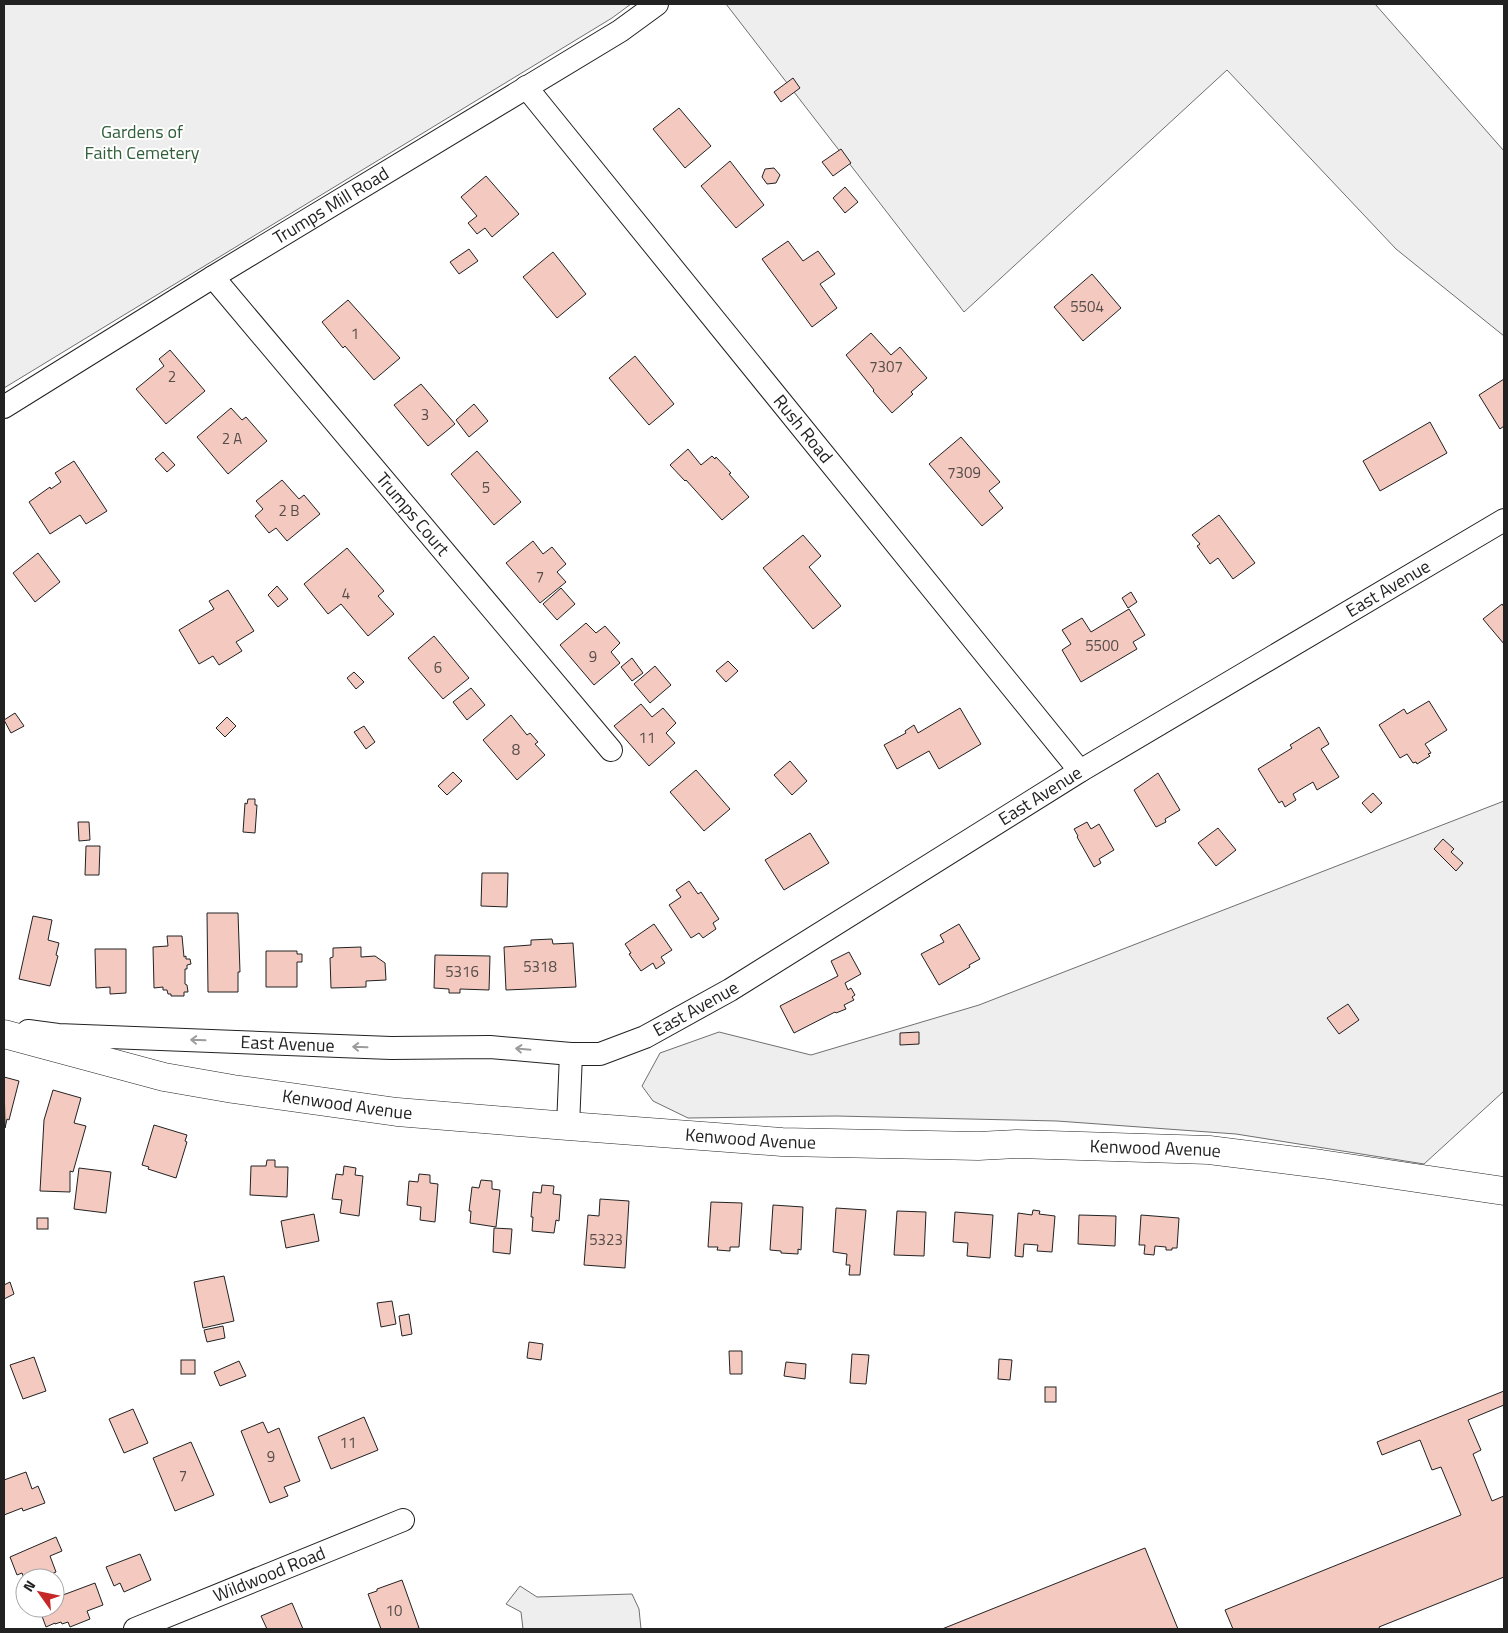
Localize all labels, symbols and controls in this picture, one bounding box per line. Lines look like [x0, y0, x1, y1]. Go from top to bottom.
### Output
park label: Gardens of Faith Cemetery [85, 118, 200, 166]
street label: Trumps Mill Road [268, 160, 394, 251]
house number: 5504 [1070, 295, 1104, 318]
house number: 1 [351, 322, 359, 345]
house number: 7307 [869, 355, 903, 378]
house number: 2 [168, 365, 176, 388]
street label: Rush Road [767, 388, 840, 469]
house number: 3 [421, 403, 429, 426]
house number: 2 A [222, 427, 242, 450]
house number: 7309 [947, 461, 981, 484]
street label: Trumps Court [370, 466, 457, 562]
house number: 5 [482, 476, 490, 499]
house number: 2 B [279, 499, 299, 522]
street label: East Avenue [1341, 553, 1435, 624]
house number: 7 [536, 565, 544, 588]
house number: 4 [342, 582, 350, 605]
house number: 5500 [1085, 634, 1119, 657]
house number: 9 [589, 645, 597, 668]
house number: 6 [434, 656, 442, 679]
house number: 11 [639, 726, 655, 749]
house number: 8 [512, 738, 520, 761]
street label: East Avenue [993, 759, 1087, 832]
house number: 5318 [523, 955, 557, 978]
house number: 5316 [445, 960, 479, 983]
street label: East Avenue [648, 974, 744, 1043]
street label: East Avenue [240, 1028, 335, 1059]
one-way arrow [190, 1035, 206, 1045]
one-way arrow [353, 1042, 369, 1052]
one-way arrow [515, 1045, 531, 1054]
street label: Kenwood Avenue [280, 1082, 413, 1126]
street label: Kenwood Avenue [684, 1121, 816, 1156]
street label: Kenwood Avenue [1089, 1132, 1223, 1164]
house number: 5323 [589, 1228, 623, 1251]
house number: 11 [340, 1431, 356, 1454]
house number: 9 [267, 1445, 275, 1468]
house number: 7 [179, 1464, 187, 1487]
street label: Wildwood Road [209, 1539, 329, 1609]
north arrow [15, 1568, 65, 1618]
text: N [17, 1576, 40, 1595]
house number: 10 [386, 1599, 402, 1622]

